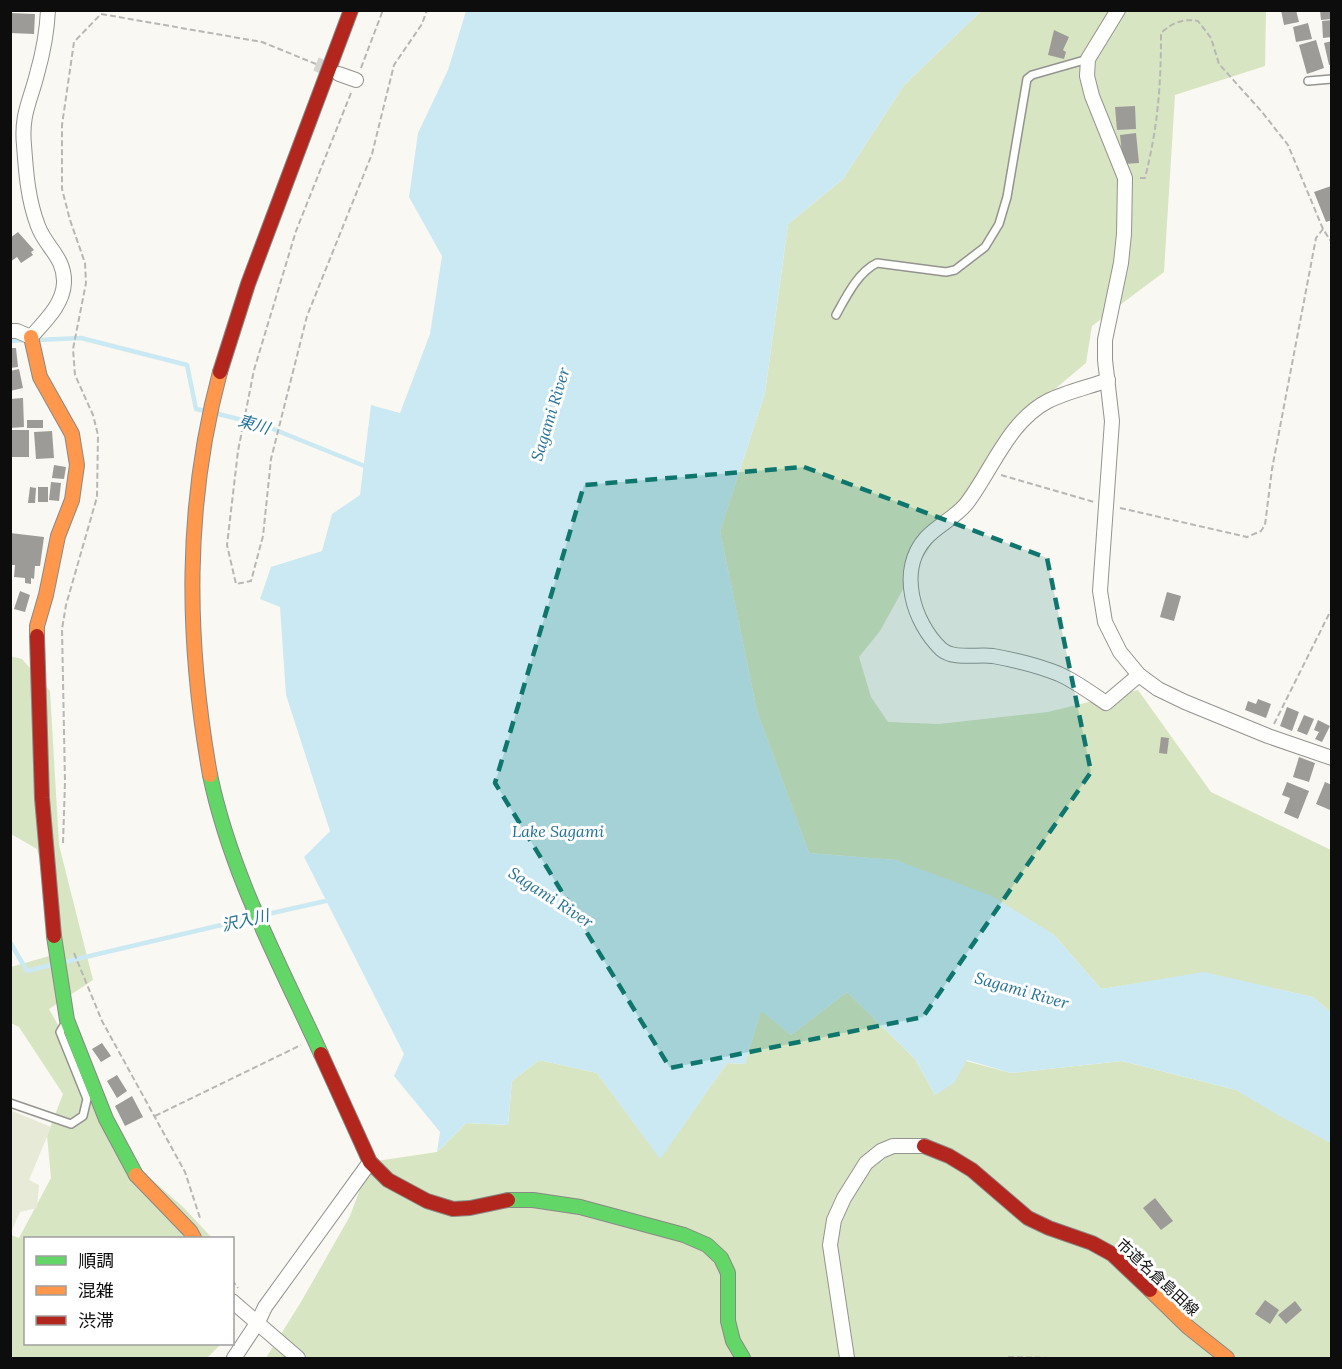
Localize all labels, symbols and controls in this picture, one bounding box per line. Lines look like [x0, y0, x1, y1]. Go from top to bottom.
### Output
water label: Sagami River [526, 364, 574, 463]
water label: 東川 [236, 410, 274, 439]
water label: Lake Sagami [512, 821, 604, 841]
water label: Sagami River [505, 862, 598, 932]
water label: 沢入川 [219, 904, 273, 935]
water label: Sagami River [973, 967, 1072, 1013]
street label: 市道名倉島田線 [1113, 1234, 1203, 1320]
legend [24, 1237, 234, 1345]
text: 順調 [78, 1249, 114, 1272]
text: 混雑 [78, 1279, 114, 1302]
text: 渋滞 [78, 1309, 114, 1332]

